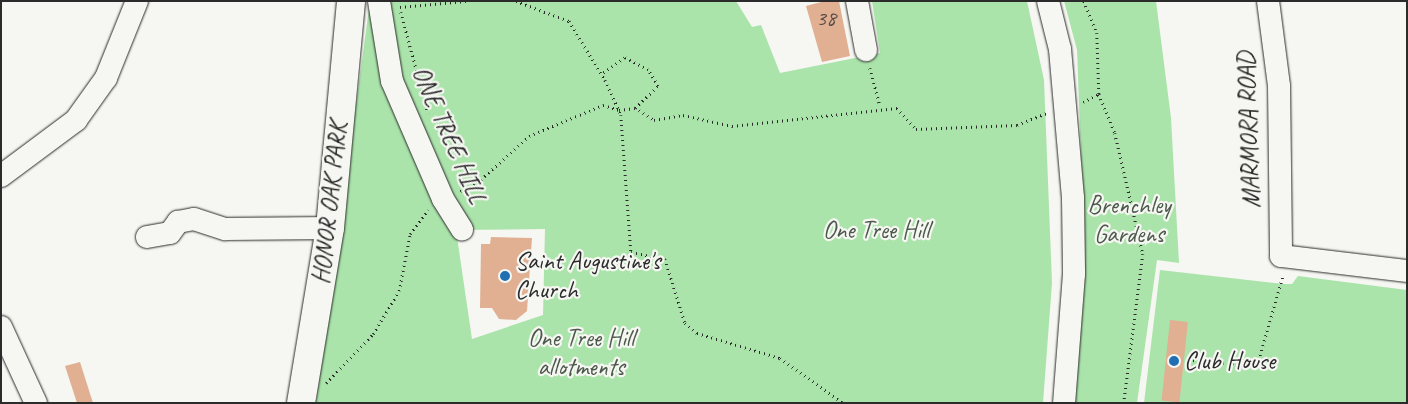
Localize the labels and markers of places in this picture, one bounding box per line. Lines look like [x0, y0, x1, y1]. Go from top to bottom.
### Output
place label: Saint Augustine's Church [515, 247, 660, 306]
marker: Saint Augustine's Church [499, 270, 511, 282]
place label: Club House [1184, 346, 1275, 376]
marker: Club House [1168, 355, 1180, 367]

